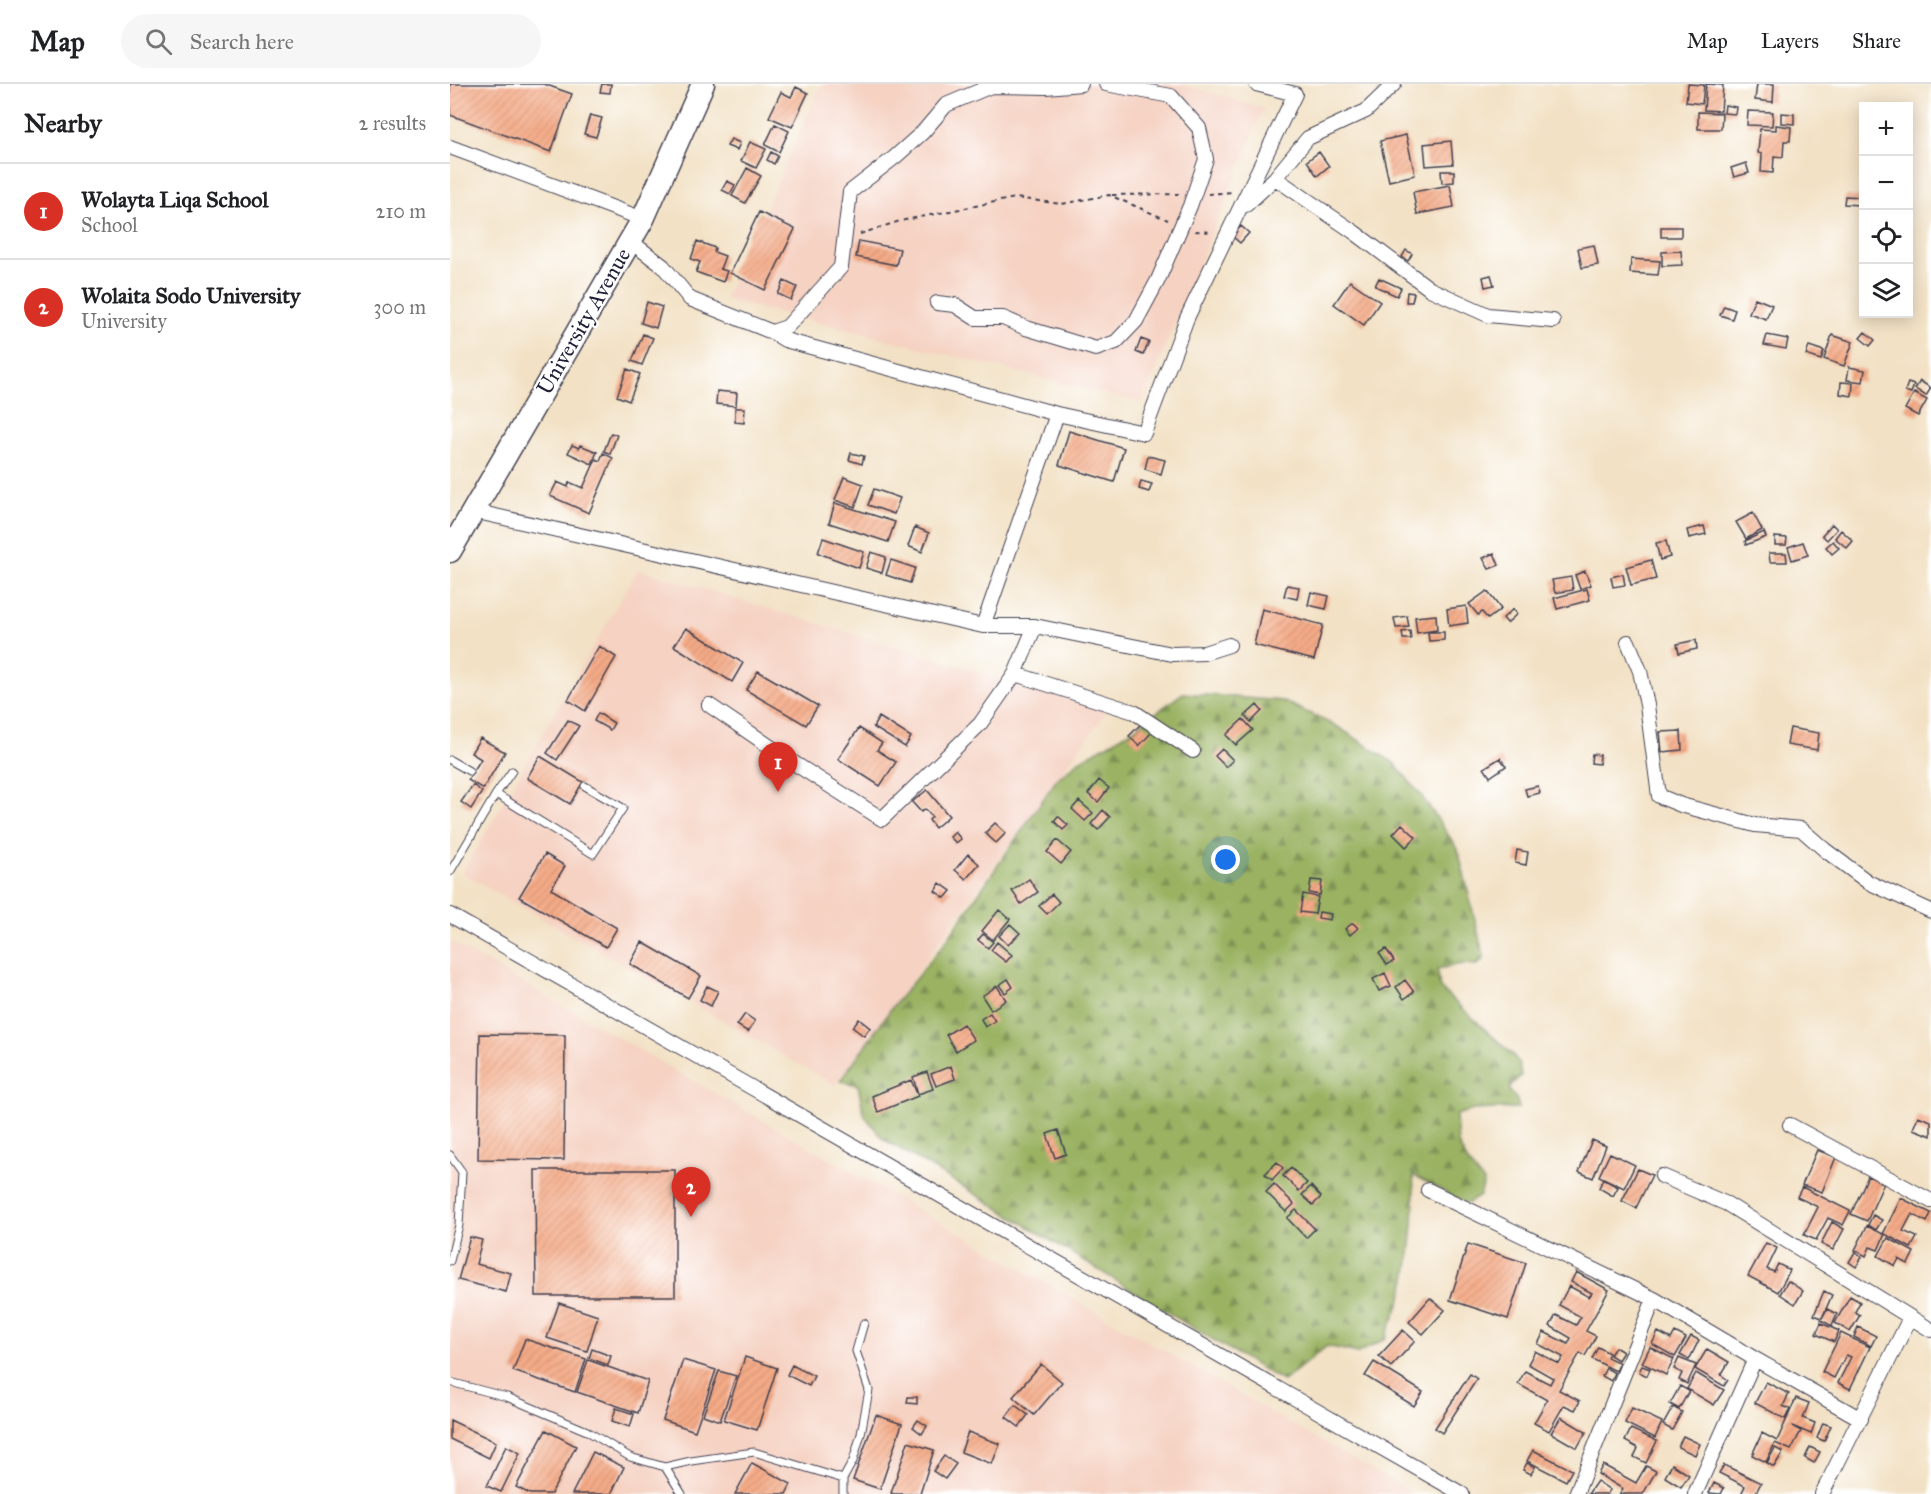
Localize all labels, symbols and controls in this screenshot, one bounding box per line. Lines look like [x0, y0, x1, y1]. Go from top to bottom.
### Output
search box [121, 14, 541, 68]
text: Map [30, 24, 85, 59]
icon: search [142, 25, 175, 58]
text: Search here [190, 28, 294, 55]
text: Map [1687, 28, 1728, 54]
text: Layers [1761, 28, 1819, 54]
text: Share [1852, 28, 1901, 54]
map controls [1859, 102, 1913, 318]
button: + [1859, 102, 1913, 156]
text: Nearby [24, 107, 102, 139]
text: 2 results [358, 111, 426, 135]
button: − [1859, 156, 1913, 210]
text: Wolayta Liqa School [81, 186, 268, 213]
text: 1 [40, 199, 47, 223]
text: 210 m [376, 199, 426, 223]
button: locate [1859, 210, 1913, 264]
text: School [81, 213, 138, 237]
street label: University Avenue [530, 243, 636, 400]
button: layers [1859, 264, 1913, 318]
text: Wolaita Sodo University [81, 282, 300, 309]
text: 2 [39, 295, 48, 319]
text: 300 m [374, 295, 426, 319]
text: University [81, 309, 167, 333]
pin: 1 [758, 742, 798, 792]
your location [1211, 845, 1240, 874]
pin: 2 [672, 1168, 710, 1217]

